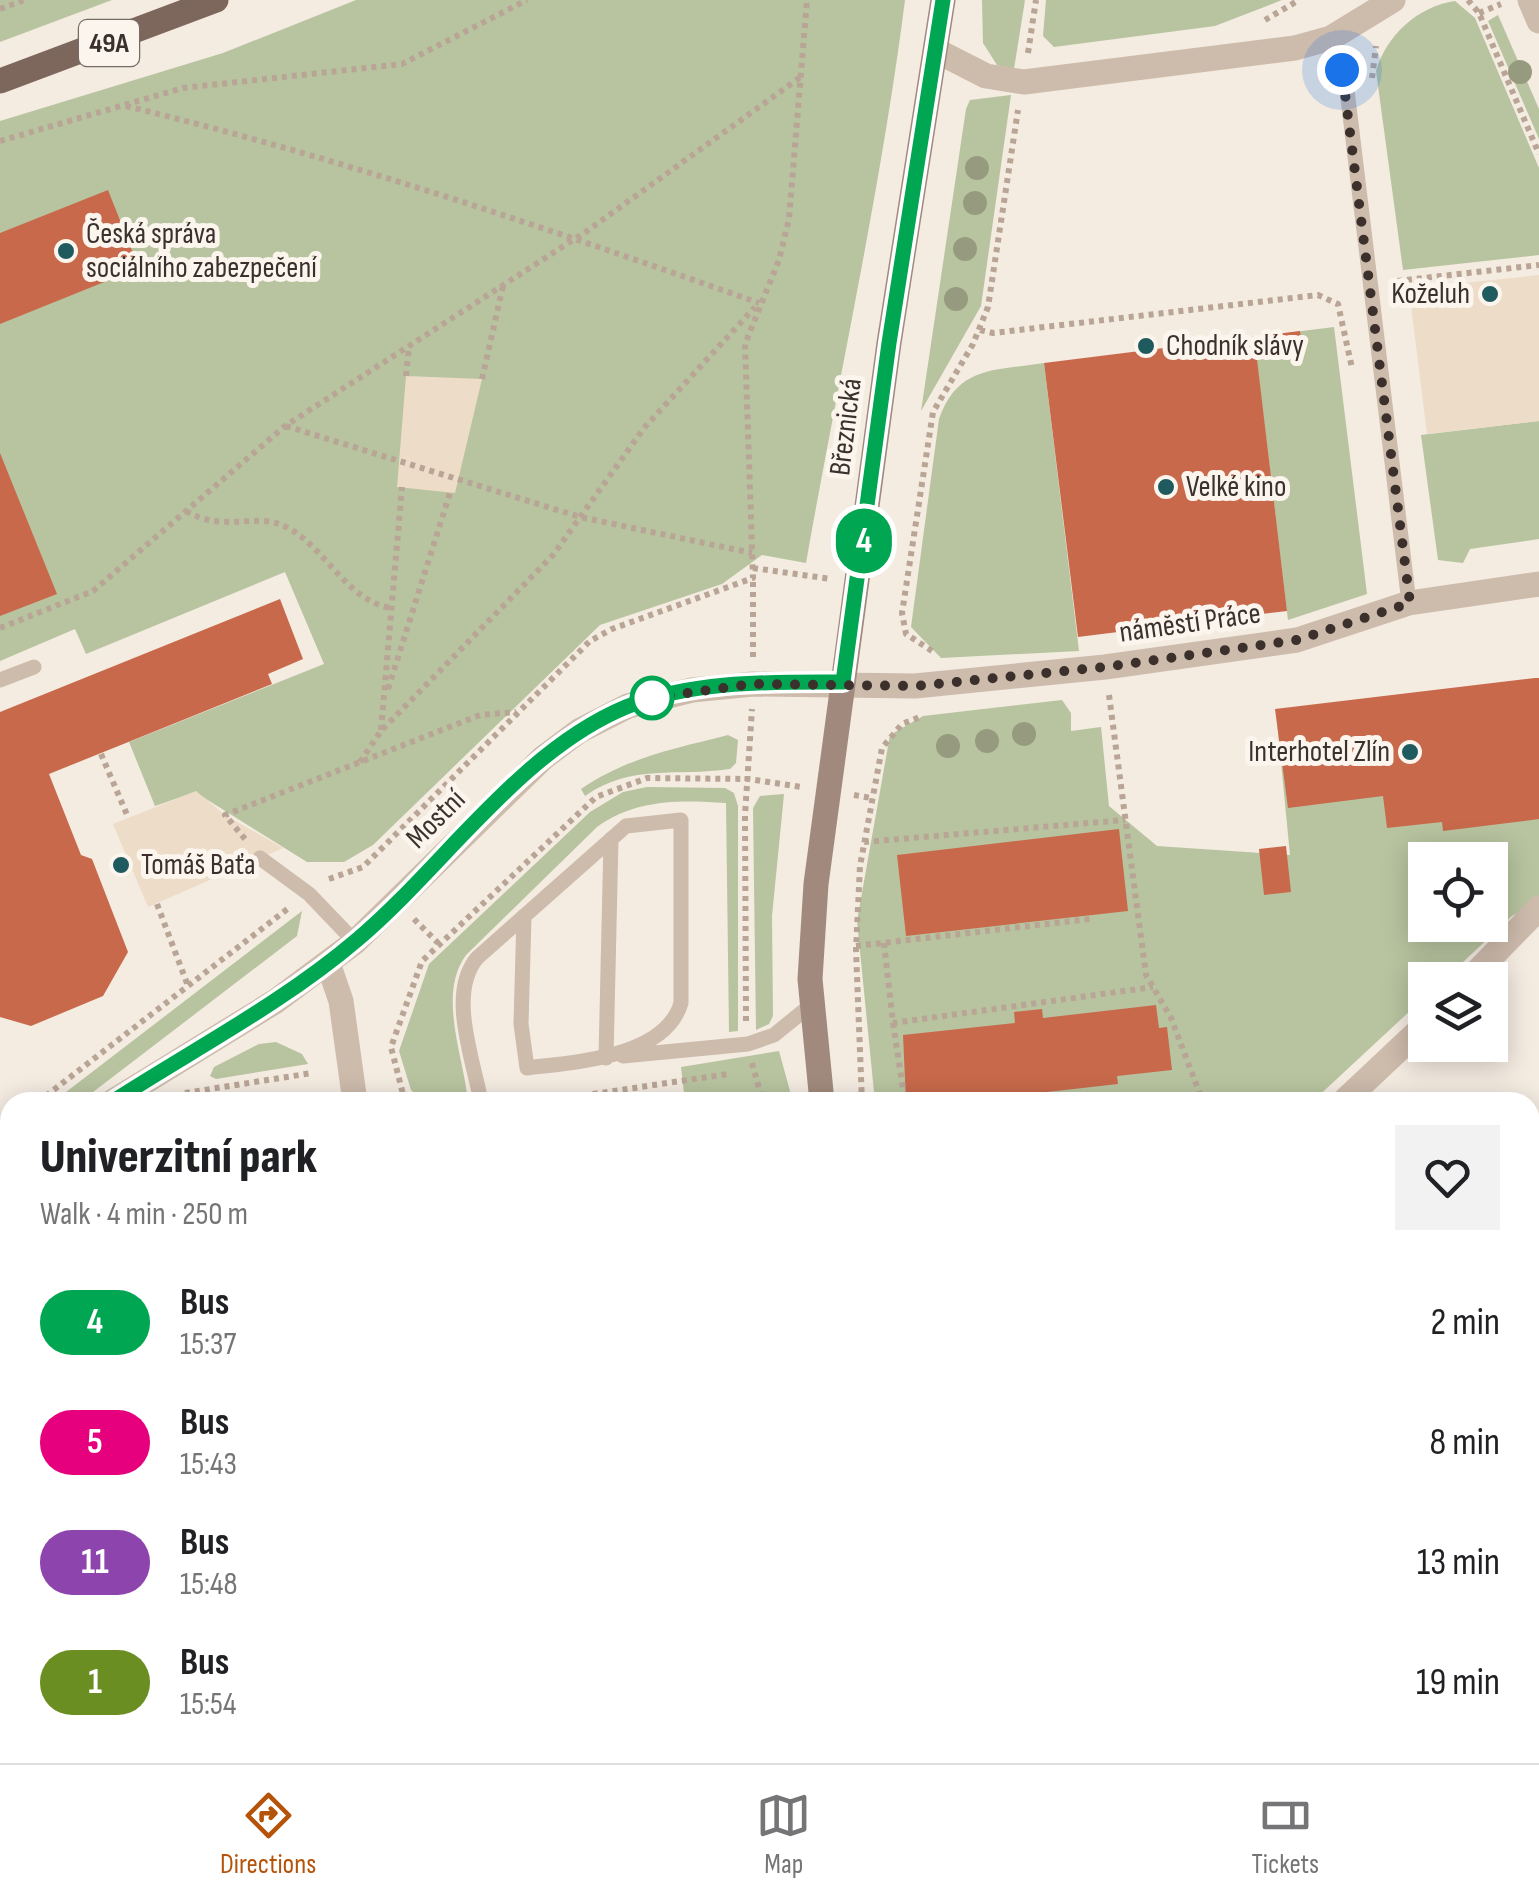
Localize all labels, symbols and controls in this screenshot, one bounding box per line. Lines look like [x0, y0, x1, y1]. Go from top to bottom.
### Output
road number: 49A [79, 20, 139, 66]
your location [1317, 45, 1367, 95]
place label: Česká správa sociálního zabezpečení [86, 216, 317, 286]
marker: Česká správa sociálního zabezpečení [55, 240, 77, 262]
place label: Koželuh [1391, 276, 1470, 312]
marker: Koželuh [1479, 283, 1501, 305]
place label: Chodník slávy [1166, 328, 1304, 364]
marker: Chodník slávy [1135, 335, 1157, 357]
street label: Březnická [822, 376, 870, 478]
place label: Velké kino [1186, 469, 1286, 505]
marker: Velké kino [1155, 476, 1177, 498]
line badge: 4 [832, 508, 896, 574]
text: 4 [856, 520, 872, 563]
street label: náměstí Práce [1117, 595, 1263, 651]
unlabelled marker [631, 677, 673, 719]
place label: Interhotel Zlín [1248, 734, 1390, 770]
marker: Interhotel Zlín [1399, 741, 1421, 763]
street label: Mostní [399, 782, 473, 856]
map controls [1408, 842, 1508, 1062]
button: locate [1408, 842, 1508, 942]
place label: Tomáš Baťa [141, 847, 256, 883]
marker: Tomáš Baťa [110, 854, 132, 876]
button: layers [1408, 962, 1508, 1062]
button: heart [1395, 1125, 1500, 1230]
text: Univerzitní park [40, 1129, 317, 1186]
text: Walk · 4 min · 250 m [40, 1195, 248, 1234]
text: Bus [180, 1280, 229, 1325]
text: 2 min [1431, 1300, 1500, 1345]
text: 4 [87, 1301, 103, 1344]
text: 15:37 [180, 1325, 236, 1364]
text: Bus [180, 1400, 229, 1445]
text: 8 min [1430, 1420, 1500, 1465]
text: 5 [87, 1421, 103, 1464]
text: 15:43 [180, 1445, 237, 1484]
text: Bus [180, 1520, 229, 1565]
text: 13 min [1417, 1540, 1500, 1585]
text: 11 [81, 1541, 109, 1584]
text: 15:48 [180, 1565, 238, 1604]
text: Bus [180, 1640, 229, 1685]
text: 19 min [1416, 1660, 1500, 1705]
text: 1 [88, 1661, 102, 1704]
text: 15:54 [180, 1685, 236, 1724]
tab: Directions [220, 1788, 316, 1881]
tab: Map [756, 1788, 811, 1881]
tab: Tickets [1251, 1788, 1319, 1881]

